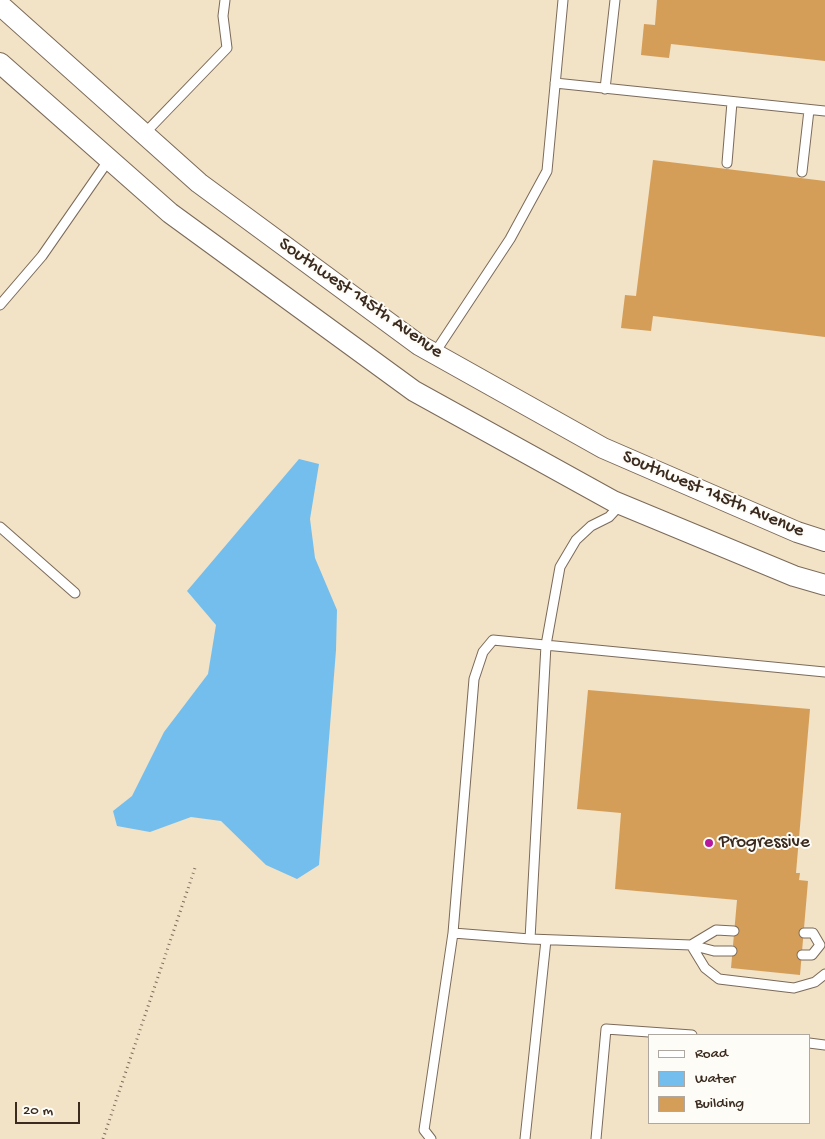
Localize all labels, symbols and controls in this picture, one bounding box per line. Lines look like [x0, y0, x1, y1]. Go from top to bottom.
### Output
street label: Southwest 145th Avenue [273, 234, 447, 364]
street label: Southwest 145th Avenue [619, 446, 807, 544]
place label: Progressive [719, 832, 810, 854]
marker: Progressive [703, 837, 715, 849]
legend [648, 1034, 810, 1124]
text: Road [695, 1045, 728, 1063]
text: Water [695, 1070, 735, 1088]
scale bar [18, 1092, 82, 1124]
text: Building [695, 1095, 744, 1113]
text: 20 m [23, 1102, 53, 1120]

